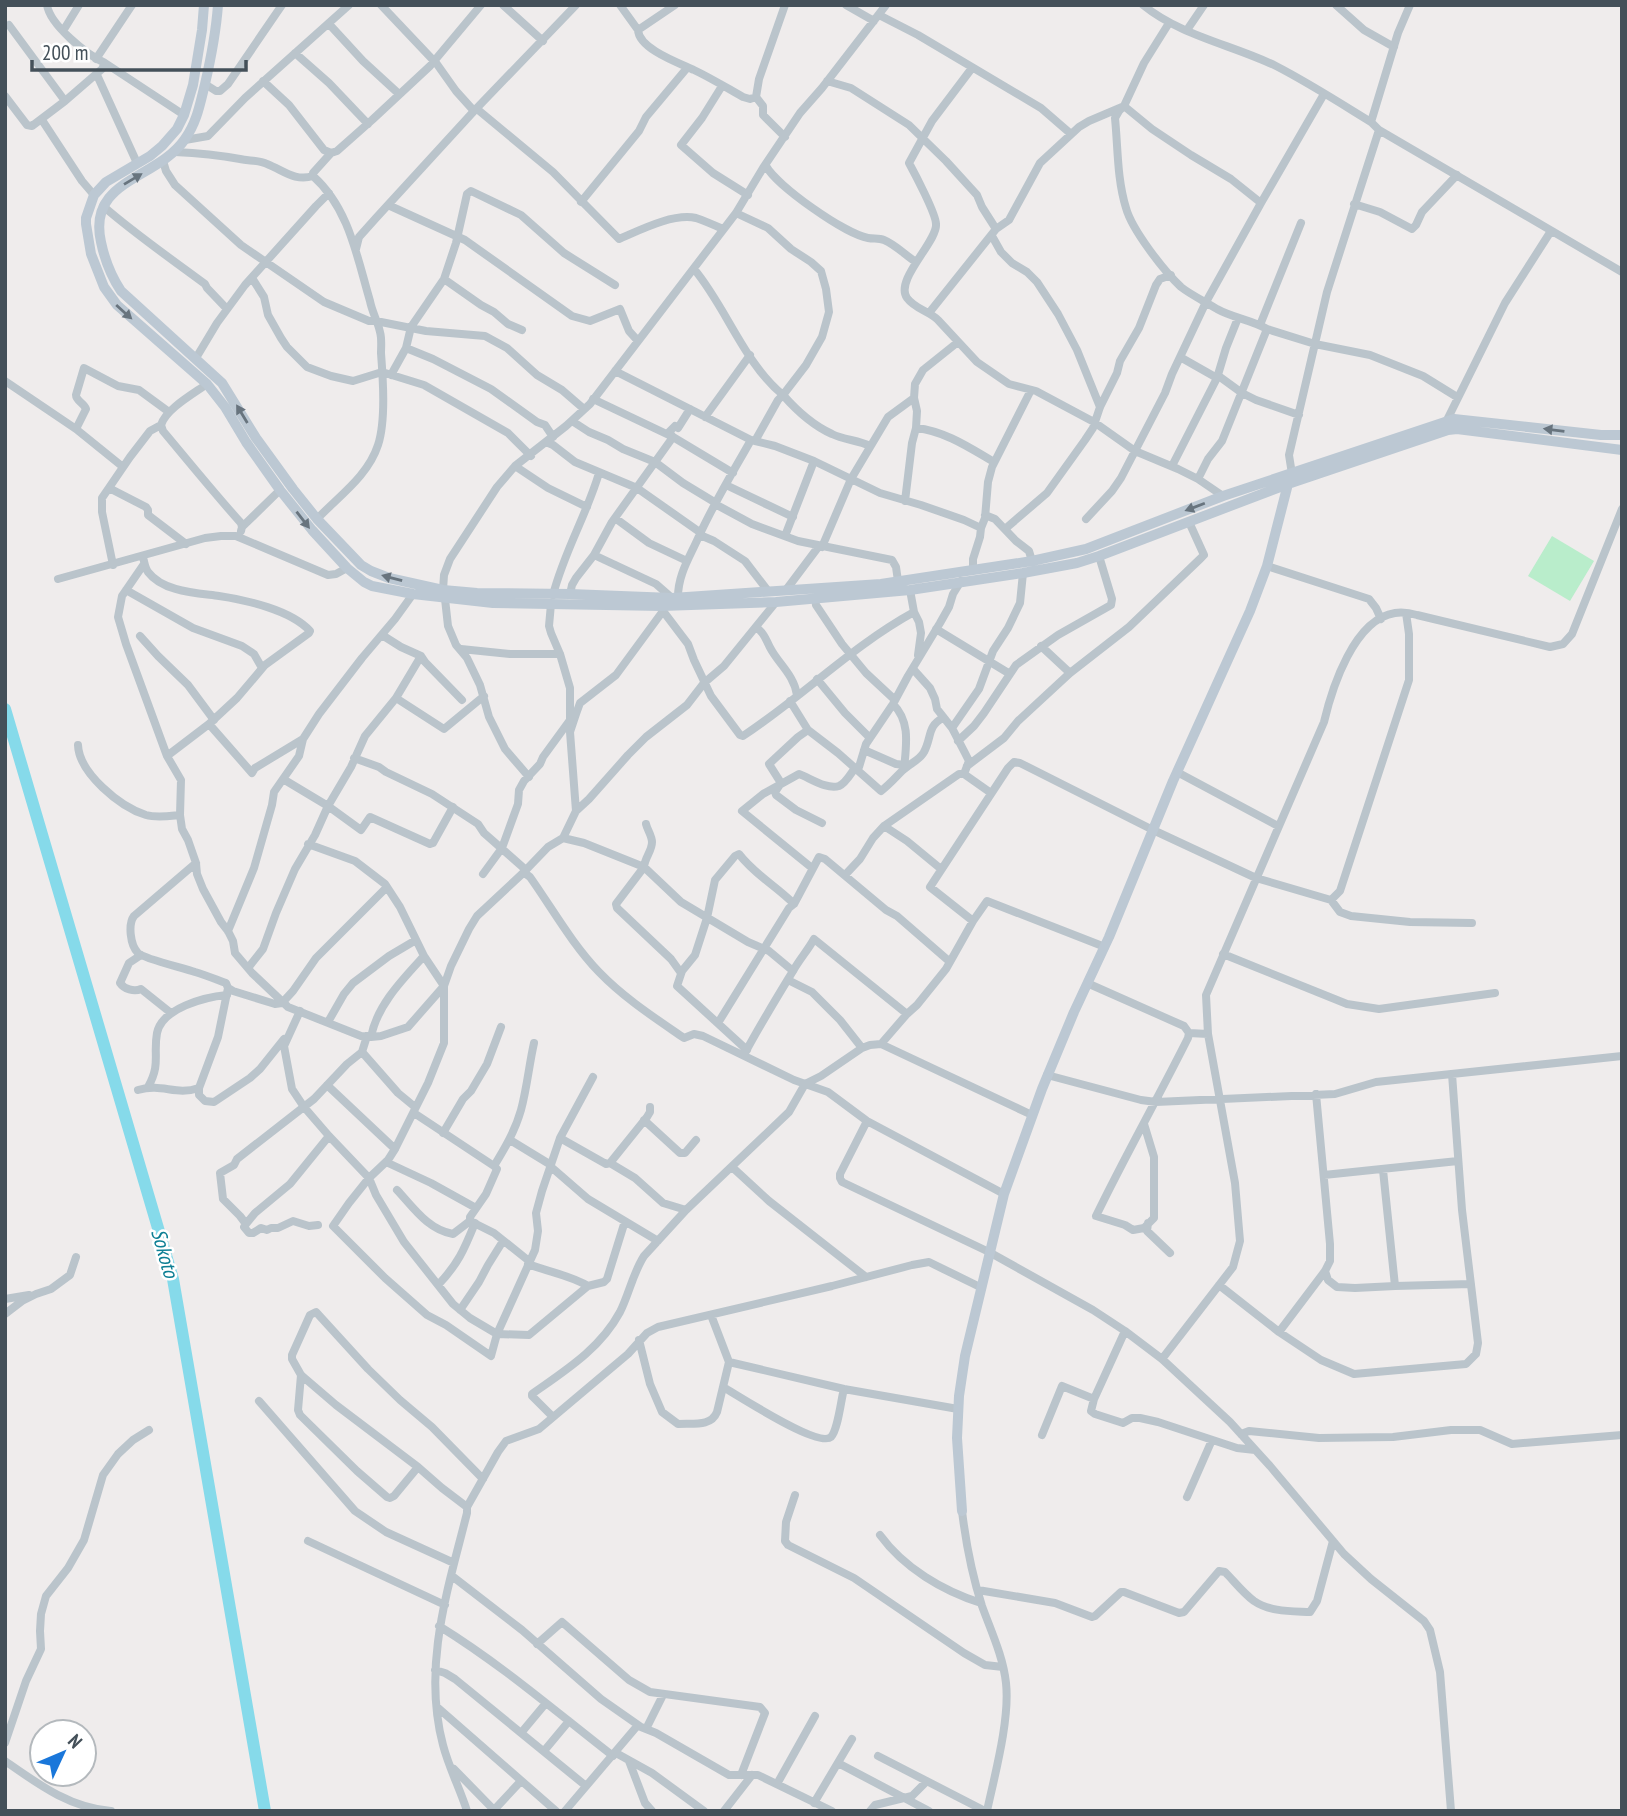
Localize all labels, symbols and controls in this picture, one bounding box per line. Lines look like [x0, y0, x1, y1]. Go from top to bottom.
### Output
scale bar [32, 28, 245, 72]
text: 200 m [42, 39, 88, 66]
one-way arrow [124, 172, 143, 185]
one-way arrow [115, 303, 132, 319]
one-way arrow [235, 404, 248, 423]
one-way arrow [1543, 424, 1565, 435]
one-way arrow [1184, 501, 1205, 512]
one-way arrow [296, 510, 311, 528]
one-way arrow [381, 572, 403, 583]
water label: Sokoto [145, 1225, 185, 1282]
north arrow [28, 1718, 98, 1788]
text: N [63, 1729, 87, 1753]

